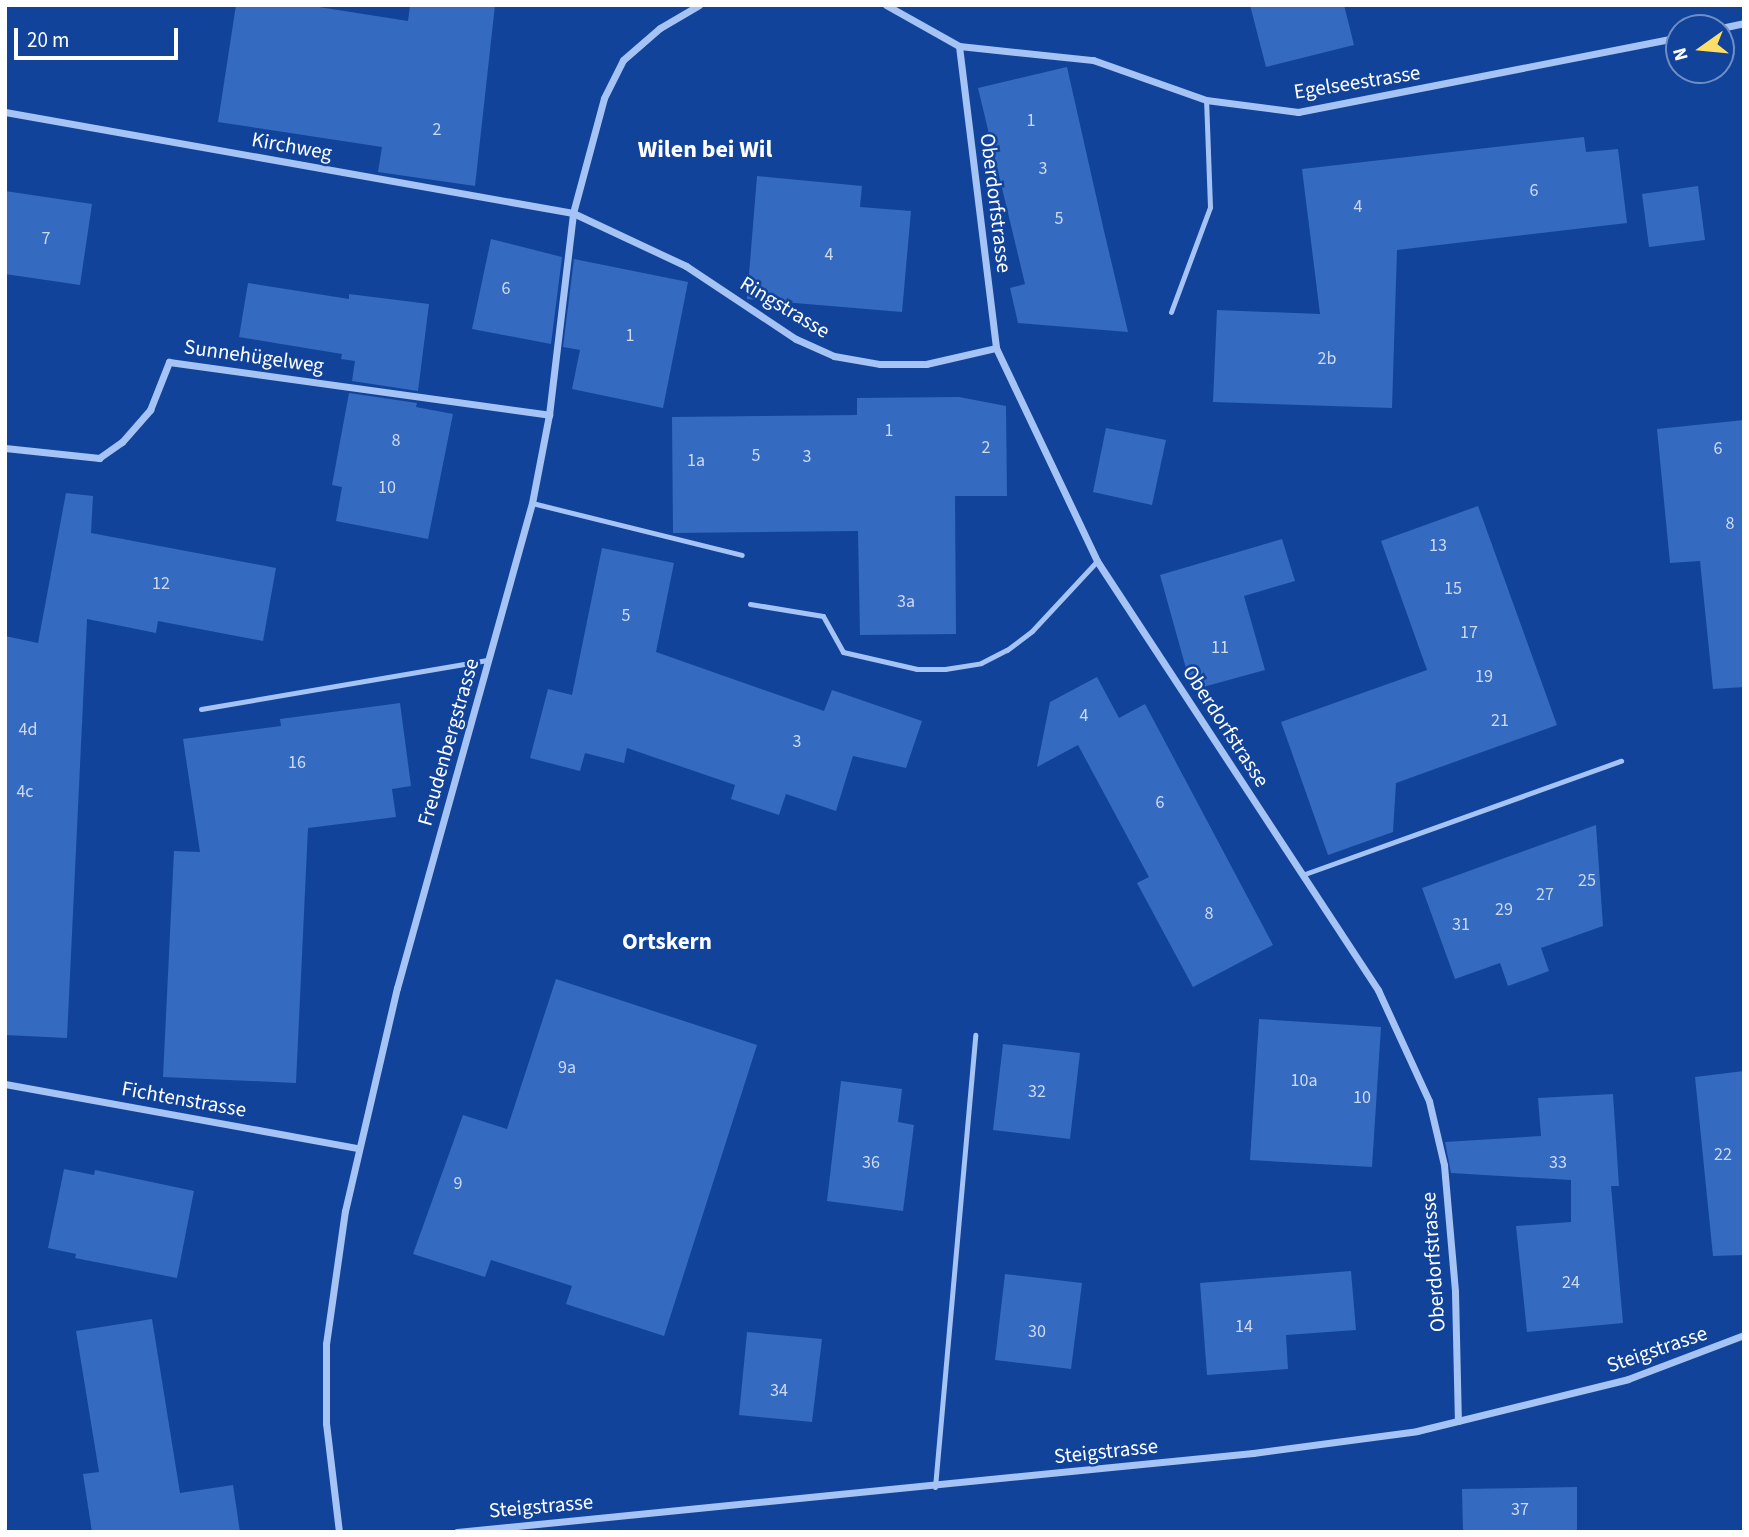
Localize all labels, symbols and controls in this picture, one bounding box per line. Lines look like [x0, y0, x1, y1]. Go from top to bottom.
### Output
scale bar [18, 14, 182, 58]
north arrow [1665, 14, 1735, 84]
text: 20 m [27, 25, 69, 55]
text: N [1666, 44, 1696, 64]
street label: Egelseestrasse [1292, 60, 1422, 104]
house number: 1 [1027, 110, 1035, 132]
house number: 2 [433, 119, 441, 141]
street label: Kirchweg [250, 127, 334, 165]
street label: Oberdorfstrasse [975, 132, 1017, 274]
district label: Wilen bei Wil [638, 136, 772, 164]
house number: 3 [1039, 158, 1047, 180]
house number: 6 [1530, 180, 1538, 202]
house number: 4 [1354, 196, 1362, 218]
house number: 5 [1055, 208, 1063, 230]
house number: 7 [42, 228, 50, 250]
house number: 4 [825, 244, 833, 266]
street label: Ringstrasse [736, 270, 834, 344]
house number: 6 [502, 278, 510, 300]
house number: 1 [626, 325, 634, 347]
street label: Sunnehügelweg [183, 334, 325, 378]
house number: 2b [1318, 348, 1336, 370]
house number: 1 [885, 420, 893, 442]
house number: 8 [392, 430, 400, 452]
house number: 2 [982, 437, 990, 459]
house number: 6 [1714, 438, 1722, 460]
house number: 5 [752, 445, 760, 467]
house number: 3 [803, 446, 811, 468]
house number: 1a [687, 450, 705, 472]
house number: 10 [378, 477, 396, 499]
house number: 8 [1726, 513, 1734, 535]
house number: 13 [1429, 535, 1447, 557]
house number: 12 [152, 573, 170, 595]
house number: 15 [1444, 578, 1462, 600]
house number: 3a [897, 591, 915, 613]
house number: 5 [622, 605, 630, 627]
house number: 17 [1460, 622, 1478, 644]
house number: 11 [1211, 637, 1229, 659]
street label: Freudenbergstrasse [412, 655, 484, 829]
street label: Oberdorfstrasse [1177, 660, 1275, 792]
house number: 19 [1475, 666, 1493, 688]
house number: 4 [1080, 705, 1088, 727]
house number: 21 [1491, 710, 1509, 732]
house number: 4d [19, 719, 37, 741]
house number: 3 [793, 731, 801, 753]
house number: 16 [288, 752, 306, 774]
house number: 4c [16, 781, 34, 803]
house number: 6 [1156, 792, 1164, 814]
house number: 25 [1578, 870, 1596, 892]
house number: 27 [1536, 884, 1554, 906]
house number: 29 [1495, 899, 1513, 921]
house number: 8 [1205, 903, 1213, 925]
house number: 31 [1452, 914, 1470, 936]
district label: Ortskern [622, 928, 712, 956]
house number: 9a [558, 1057, 576, 1079]
house number: 10a [1291, 1070, 1317, 1092]
street label: Fichtenstrasse [120, 1076, 248, 1122]
house number: 32 [1028, 1081, 1046, 1103]
house number: 10 [1353, 1087, 1371, 1109]
house number: 22 [1714, 1144, 1732, 1166]
house number: 36 [862, 1152, 880, 1174]
house number: 33 [1549, 1152, 1567, 1174]
house number: 9 [454, 1173, 462, 1195]
street label: Oberdorfstrasse [1416, 1191, 1450, 1333]
house number: 24 [1562, 1272, 1580, 1294]
house number: 14 [1235, 1316, 1253, 1338]
street label: Steigstrasse [1603, 1320, 1711, 1378]
house number: 30 [1028, 1321, 1046, 1343]
house number: 34 [770, 1380, 788, 1402]
street label: Steigstrasse [1053, 1433, 1159, 1469]
street label: Steigstrasse [488, 1489, 594, 1523]
house number: 37 [1511, 1499, 1529, 1521]

